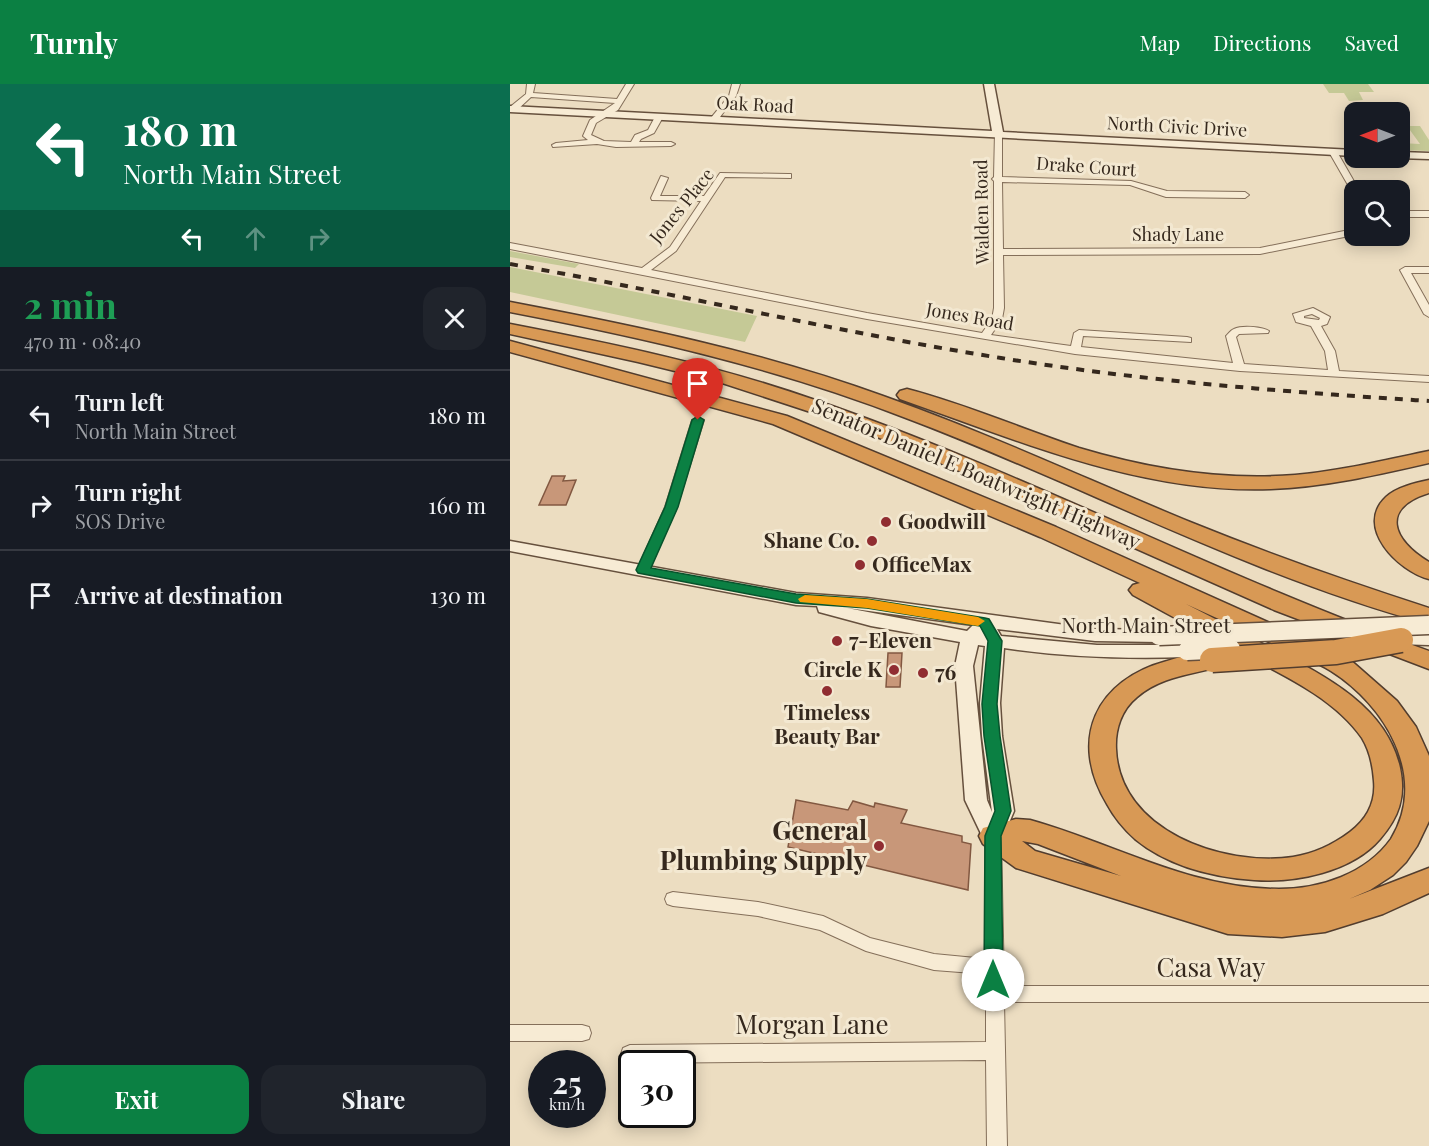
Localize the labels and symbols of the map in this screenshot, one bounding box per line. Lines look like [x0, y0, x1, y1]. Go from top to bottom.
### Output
street label: Oak Road [716, 90, 795, 118]
north arrow [1344, 102, 1410, 168]
street label: North Civic Drive [1106, 110, 1248, 142]
street label: Drake Court [1035, 151, 1137, 182]
street label: Walden Road [968, 159, 994, 266]
street label: Jones Place [643, 163, 719, 249]
street label: Shady Lane [1132, 222, 1224, 246]
street label: Jones Road [923, 296, 1016, 336]
pin [672, 358, 723, 420]
street label: Senator Daniel E Boatwright Highway [808, 390, 1146, 554]
place label: Goodwill [898, 506, 987, 534]
marker: Goodwill [879, 515, 893, 529]
place label: Shane Co. [763, 525, 860, 553]
marker: Shane Co. [865, 534, 879, 548]
place label: OfficeMax [872, 549, 972, 577]
marker: OfficeMax [853, 558, 867, 572]
street label: North Main Street [1061, 610, 1231, 638]
place label: 7-Eleven [849, 625, 932, 653]
marker: 7-Eleven [830, 634, 844, 648]
place label: Circle K [804, 654, 883, 682]
place label: 76 [935, 657, 957, 685]
marker: Circle K [887, 663, 901, 677]
marker: 76 [916, 666, 930, 680]
marker: Timeless Beauty Bar [820, 684, 834, 698]
place label: Timeless Beauty Bar [774, 697, 880, 749]
place label: General Plumbing Supply [660, 812, 868, 877]
marker: General Plumbing Supply [872, 839, 886, 853]
position arrow [961, 948, 1025, 1012]
street label: Casa Way [1157, 949, 1265, 984]
street label: Morgan Lane [735, 1006, 889, 1041]
speed limit sign: 30 [618, 1050, 696, 1128]

